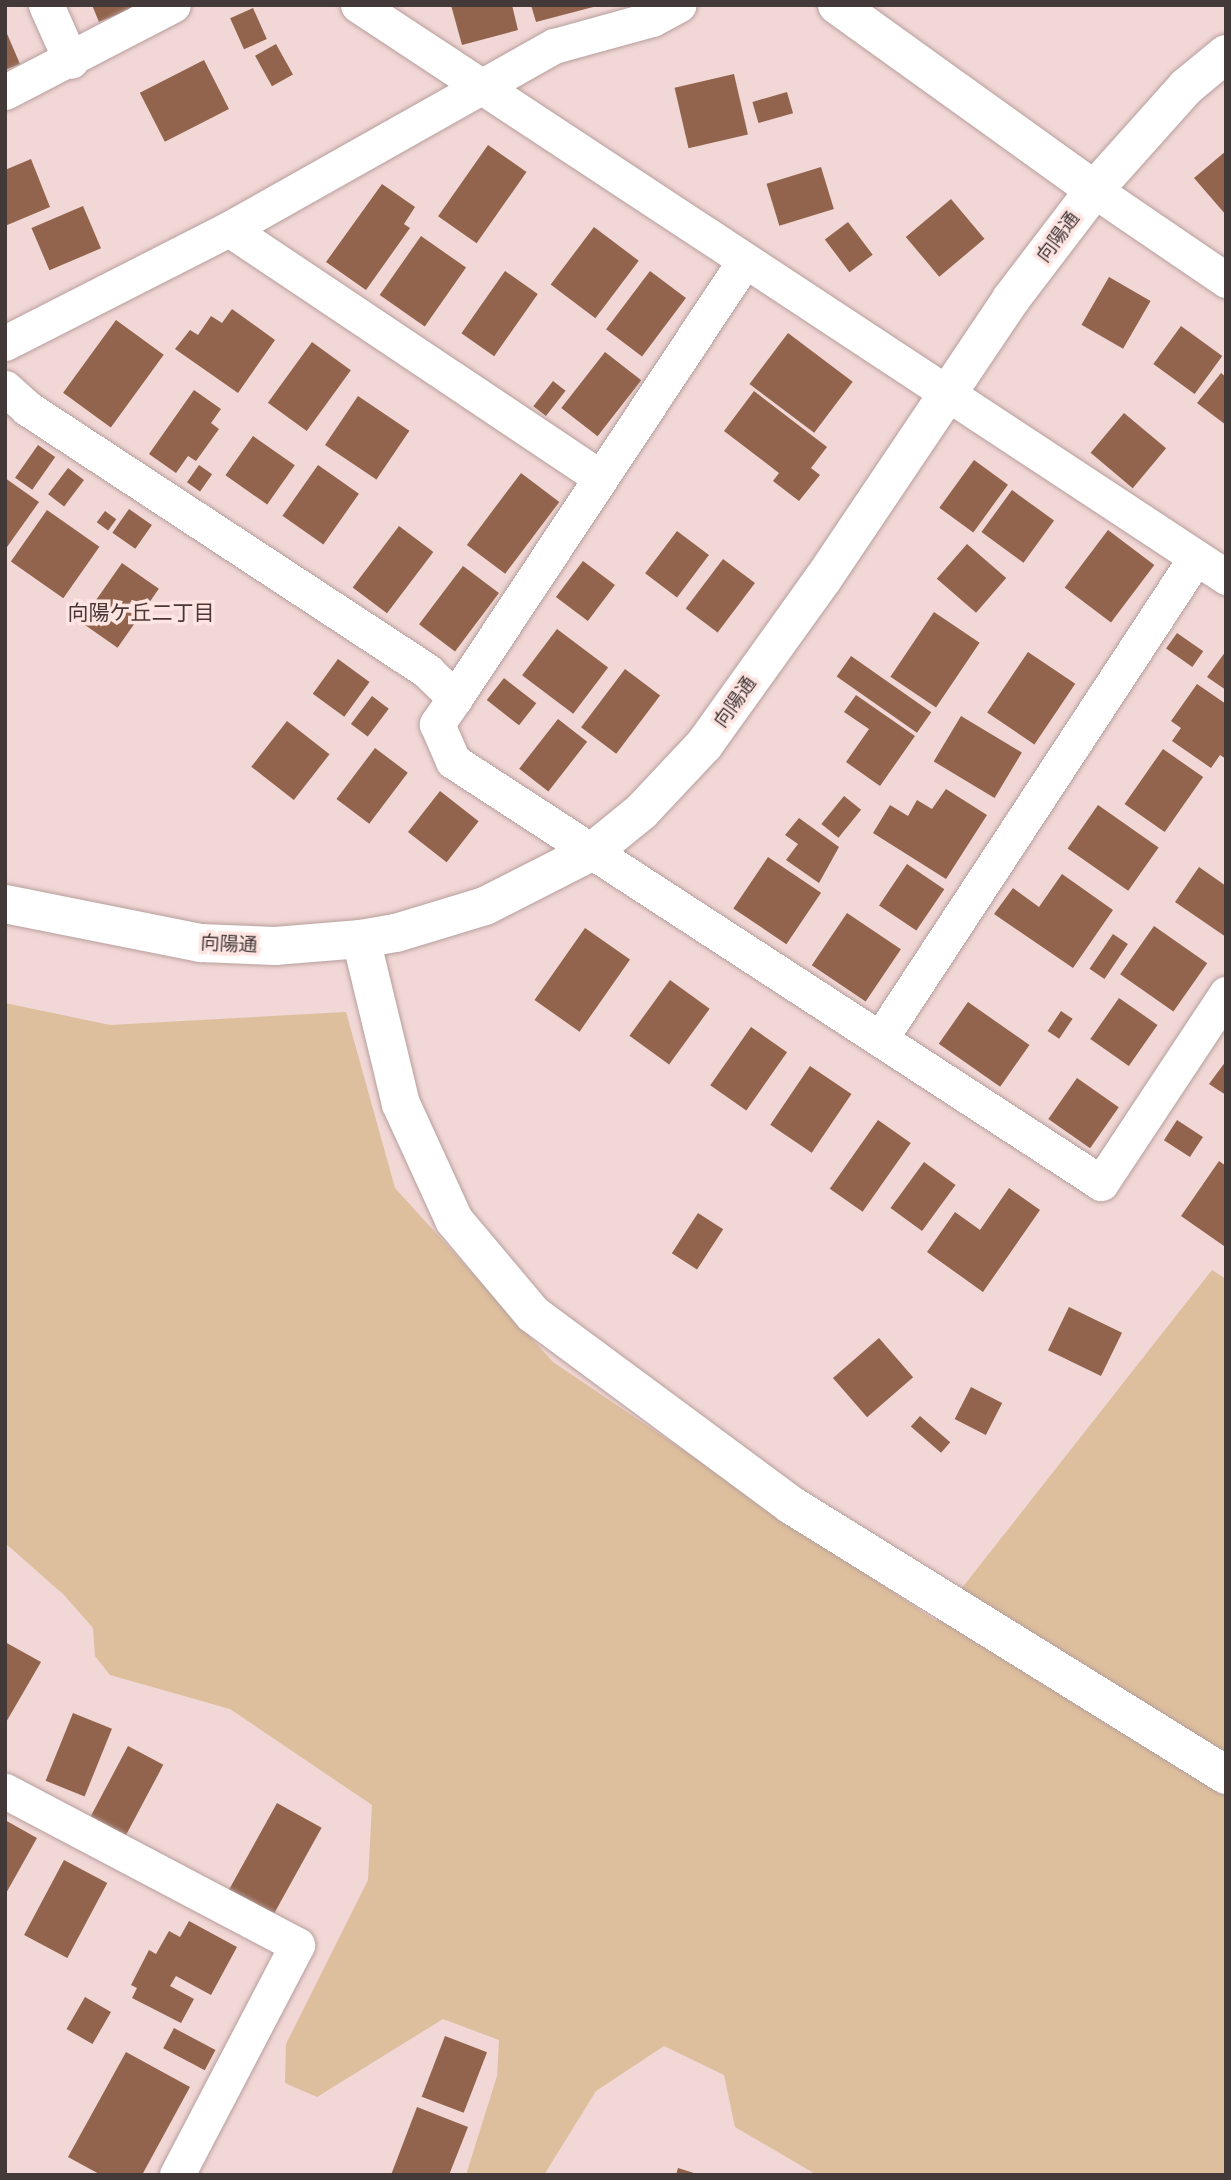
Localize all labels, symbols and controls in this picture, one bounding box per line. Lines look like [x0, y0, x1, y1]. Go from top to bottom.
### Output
street label: 向陽通 [1032, 207, 1084, 267]
district label: 向陽ケ丘二丁目 [68, 600, 214, 626]
street label: 向陽通 [709, 672, 761, 732]
street label: 向陽通 [200, 931, 258, 957]

